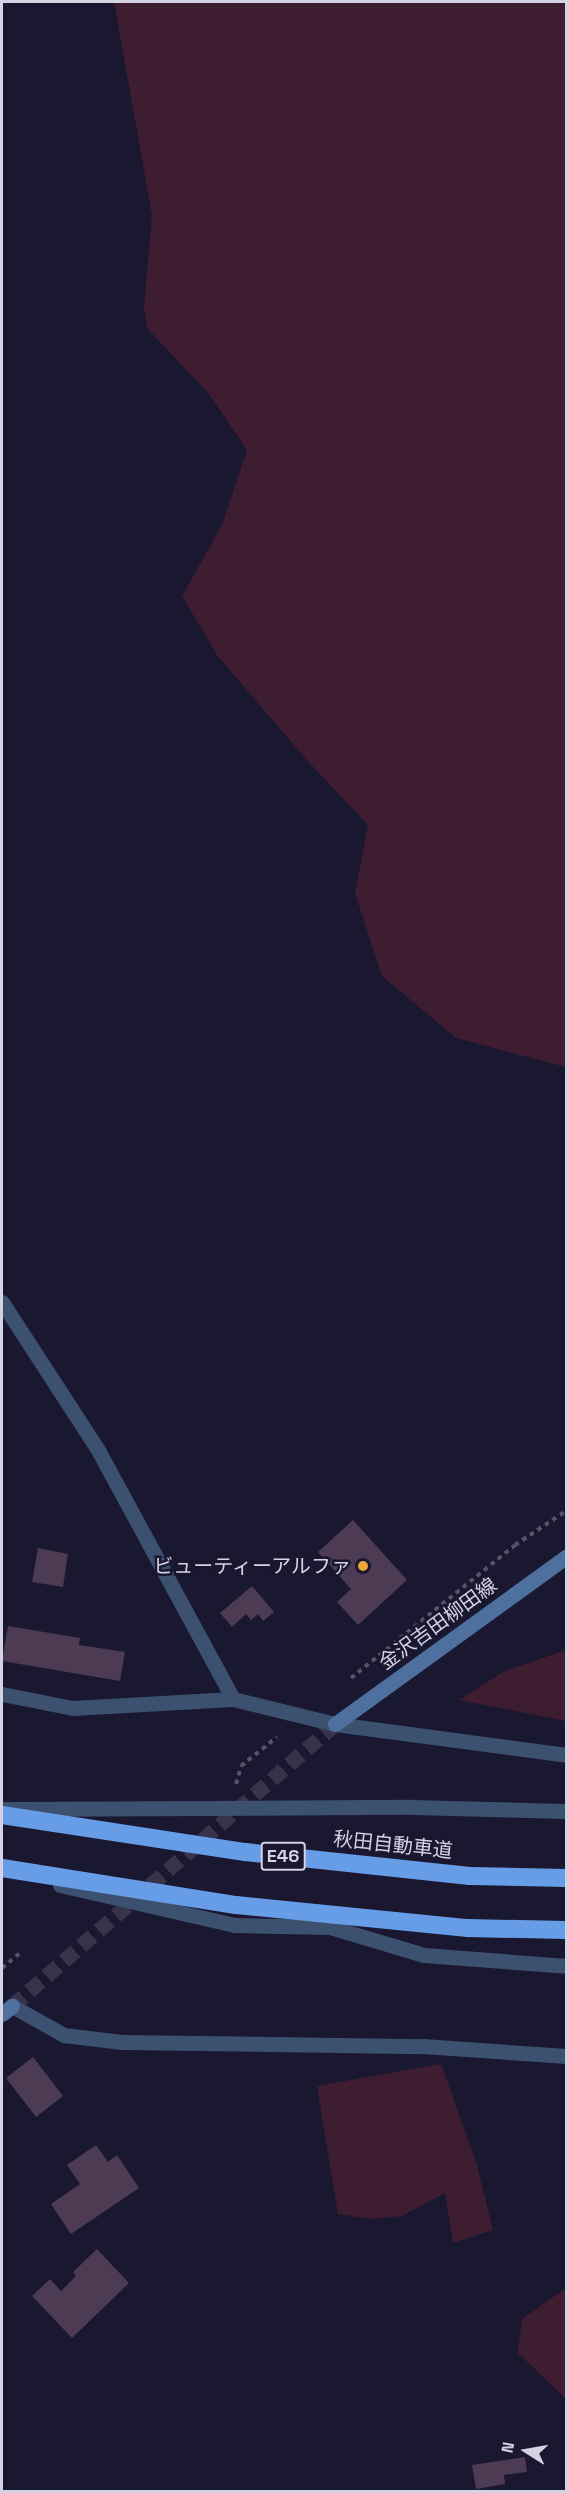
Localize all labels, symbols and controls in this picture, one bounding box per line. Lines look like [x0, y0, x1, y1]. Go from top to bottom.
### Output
place label: ビューティーアルファ [151, 1554, 351, 1578]
marker: ビューティーアルファ [356, 1559, 370, 1573]
street label: 金沢吉田柳田線 [374, 1573, 502, 1675]
street label: 秋田自動車道 [332, 1827, 454, 1863]
road number: E46 [260, 1841, 306, 1871]
north arrow [496, 2421, 556, 2481]
text: N [497, 2440, 519, 2455]

